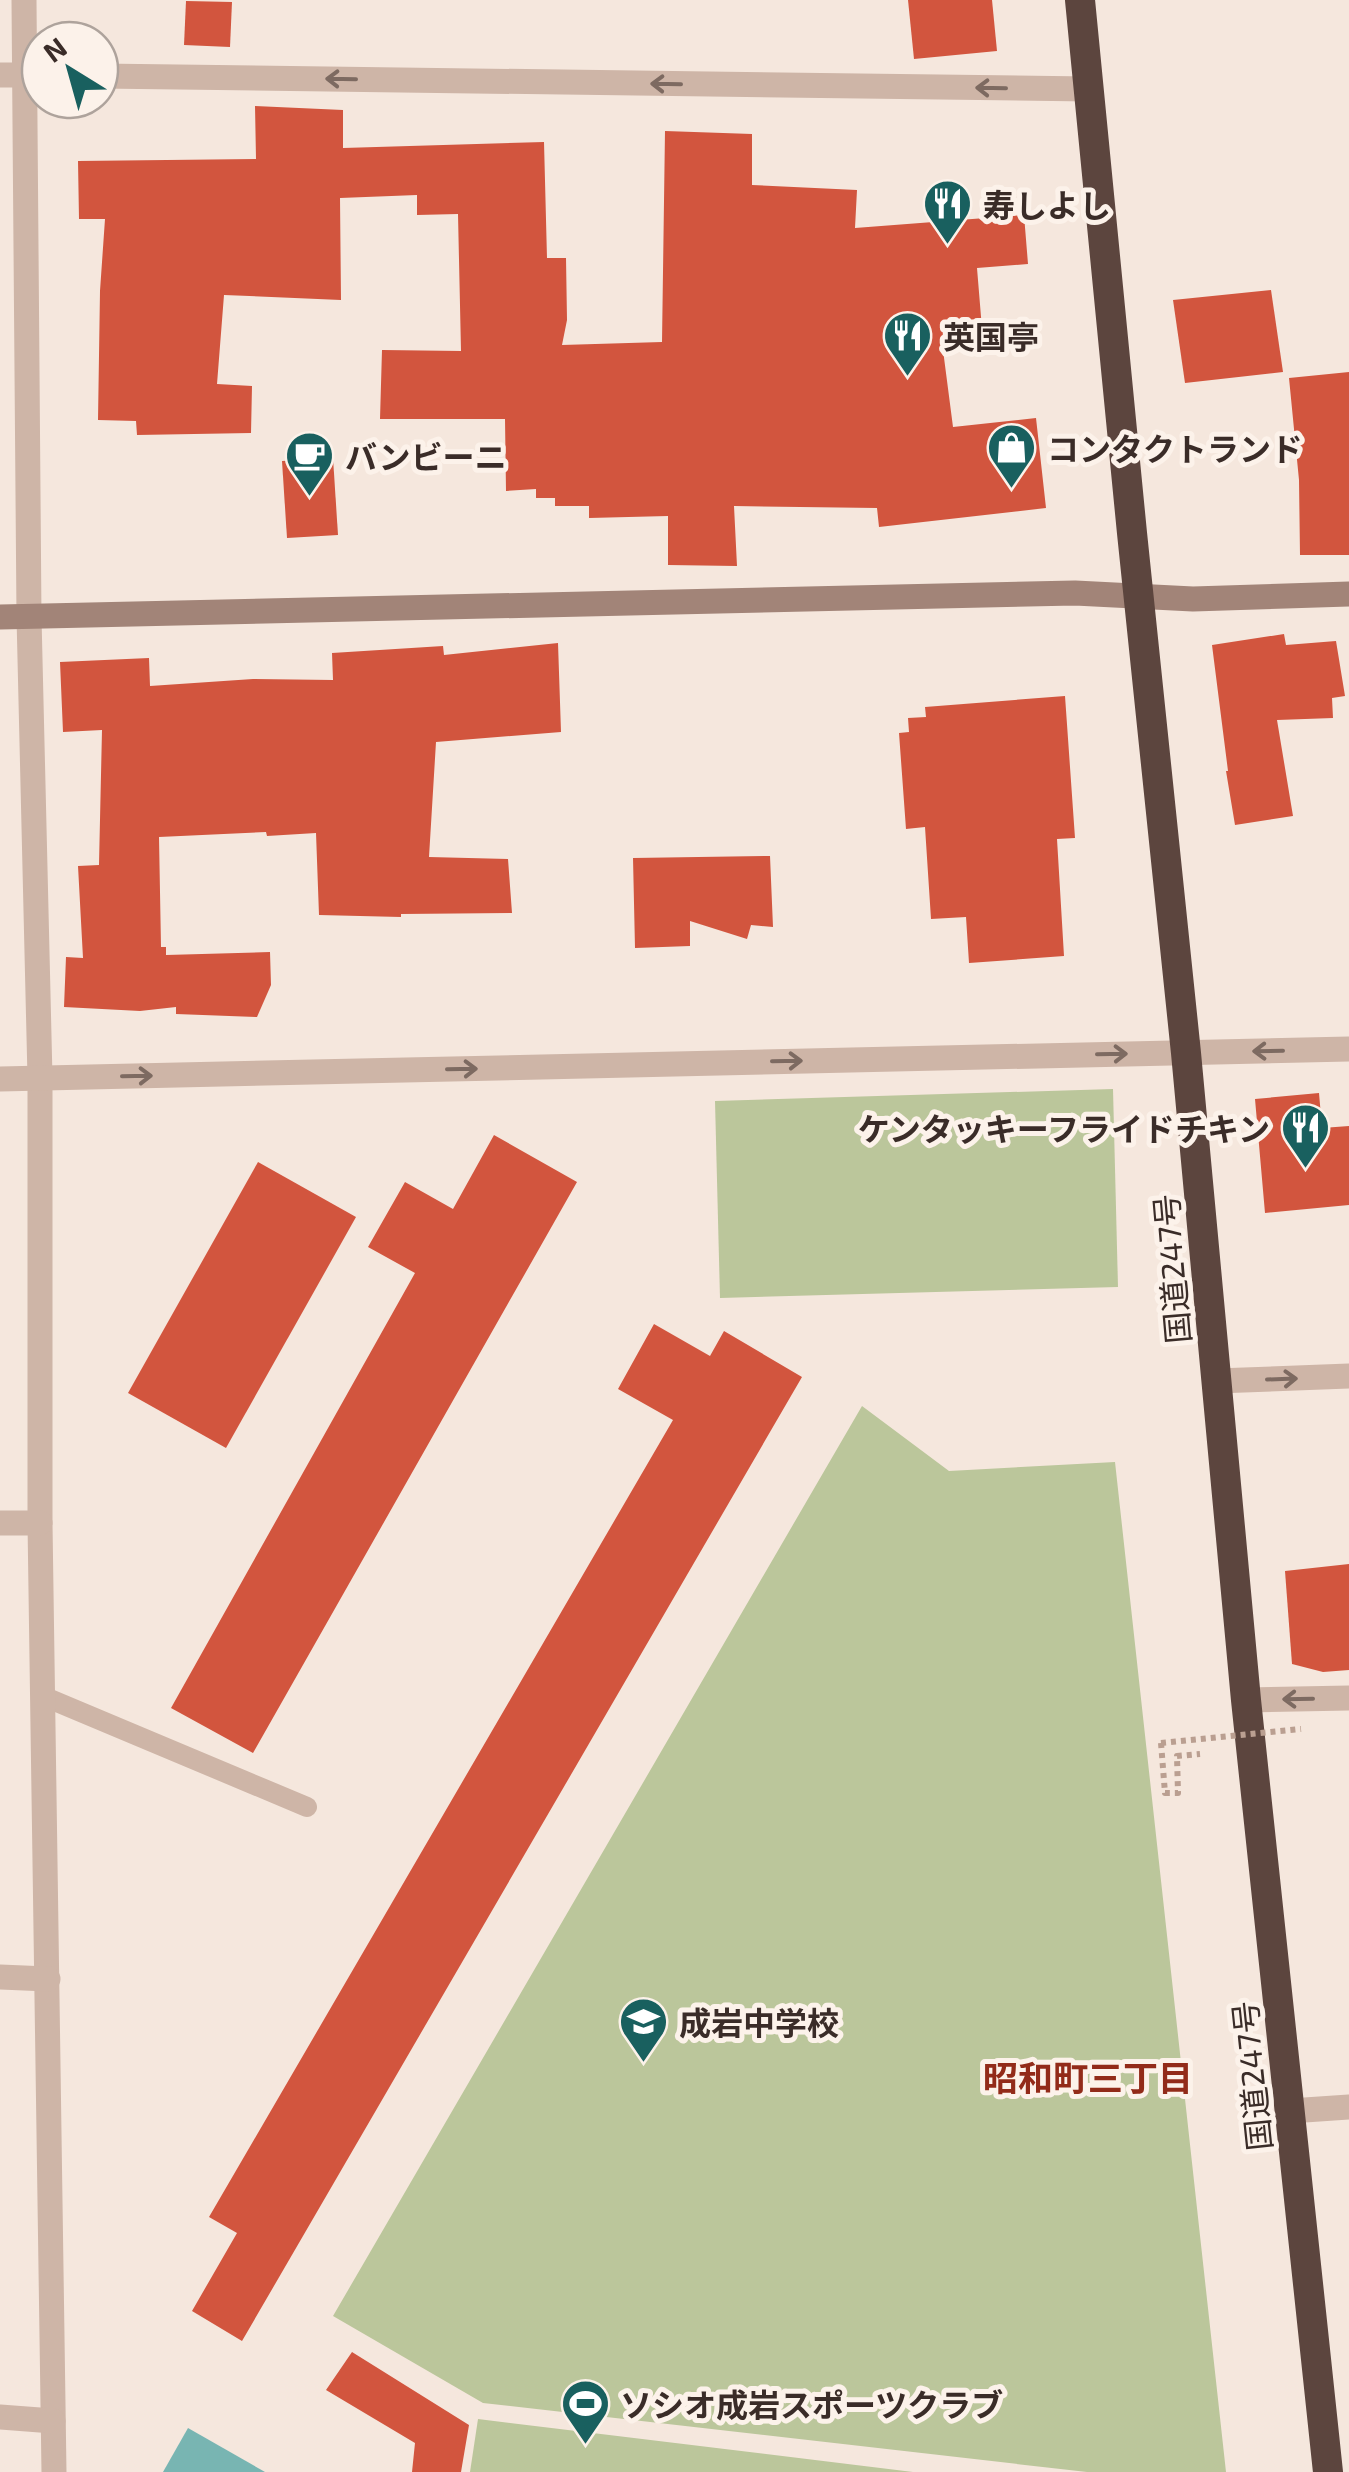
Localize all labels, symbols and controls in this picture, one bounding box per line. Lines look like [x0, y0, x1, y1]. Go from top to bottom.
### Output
north arrow [20, 20, 120, 120]
text: N [36, 30, 73, 69]
one-way arrow [326, 70, 358, 88]
one-way arrow [651, 74, 683, 93]
one-way arrow [976, 78, 1008, 98]
restaurant icon: 寿しよし [922, 178, 974, 246]
place label: 寿しよし [983, 185, 1111, 223]
restaurant icon: 英国亭 [882, 310, 934, 378]
place label: 英国亭 [943, 317, 1039, 355]
shop icon: コンタクトランド [986, 422, 1038, 490]
place label: コンタクトランド [1047, 429, 1303, 467]
cafe icon: バンビーニ [284, 430, 336, 498]
place label: バンビーニ [345, 437, 507, 475]
one-way arrow [1252, 1041, 1284, 1060]
one-way arrow [1095, 1045, 1127, 1064]
one-way arrow [770, 1052, 802, 1071]
one-way arrow [445, 1059, 477, 1078]
one-way arrow [121, 1066, 153, 1085]
restaurant icon: ケンタッキーフライドチキン [1279, 1102, 1331, 1170]
place label: ケンタッキーフライドチキン [858, 1109, 1270, 1147]
street label: 国道247号 [1146, 1193, 1196, 1345]
one-way arrow [1266, 1369, 1298, 1388]
one-way arrow [1282, 1689, 1314, 1708]
school or university icon: 成岩中学校 [618, 1996, 670, 2064]
street label: 国道247号 [1224, 1999, 1278, 2153]
place label: 成岩中学校 [679, 2003, 839, 2041]
district label: 昭和町三丁目 [983, 2056, 1193, 2098]
sports icon: ソシオ成岩スポーツクラブ [559, 2378, 611, 2446]
place label: ソシオ成岩スポーツクラブ [620, 2385, 1003, 2423]

